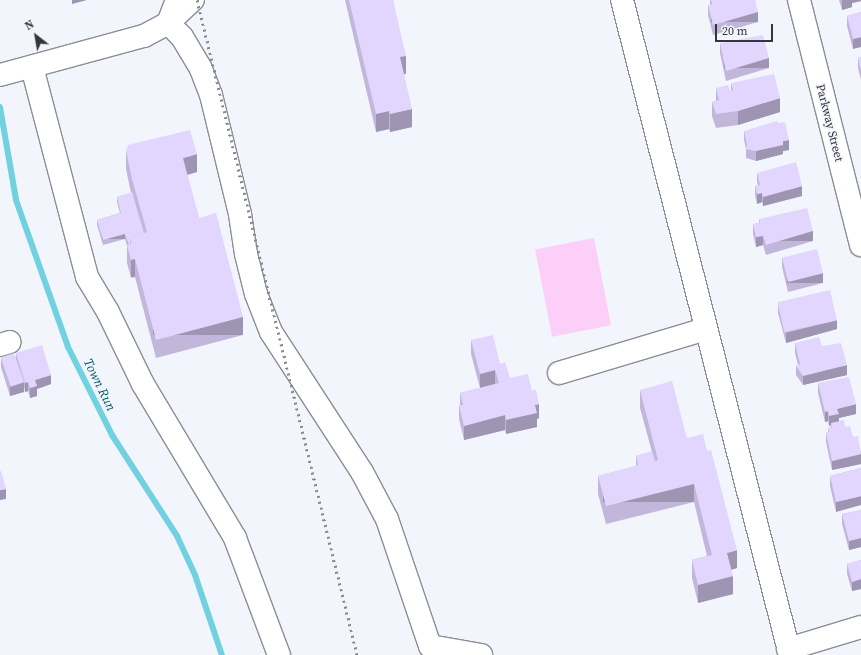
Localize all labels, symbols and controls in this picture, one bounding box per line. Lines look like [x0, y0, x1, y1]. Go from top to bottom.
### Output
north arrow [16, 16, 56, 56]
scale bar [717, 16, 775, 42]
text: N [22, 17, 37, 34]
text: 20 m [722, 23, 748, 39]
street label: Parkway Street [812, 83, 846, 163]
water label: Town Run [80, 356, 118, 414]

